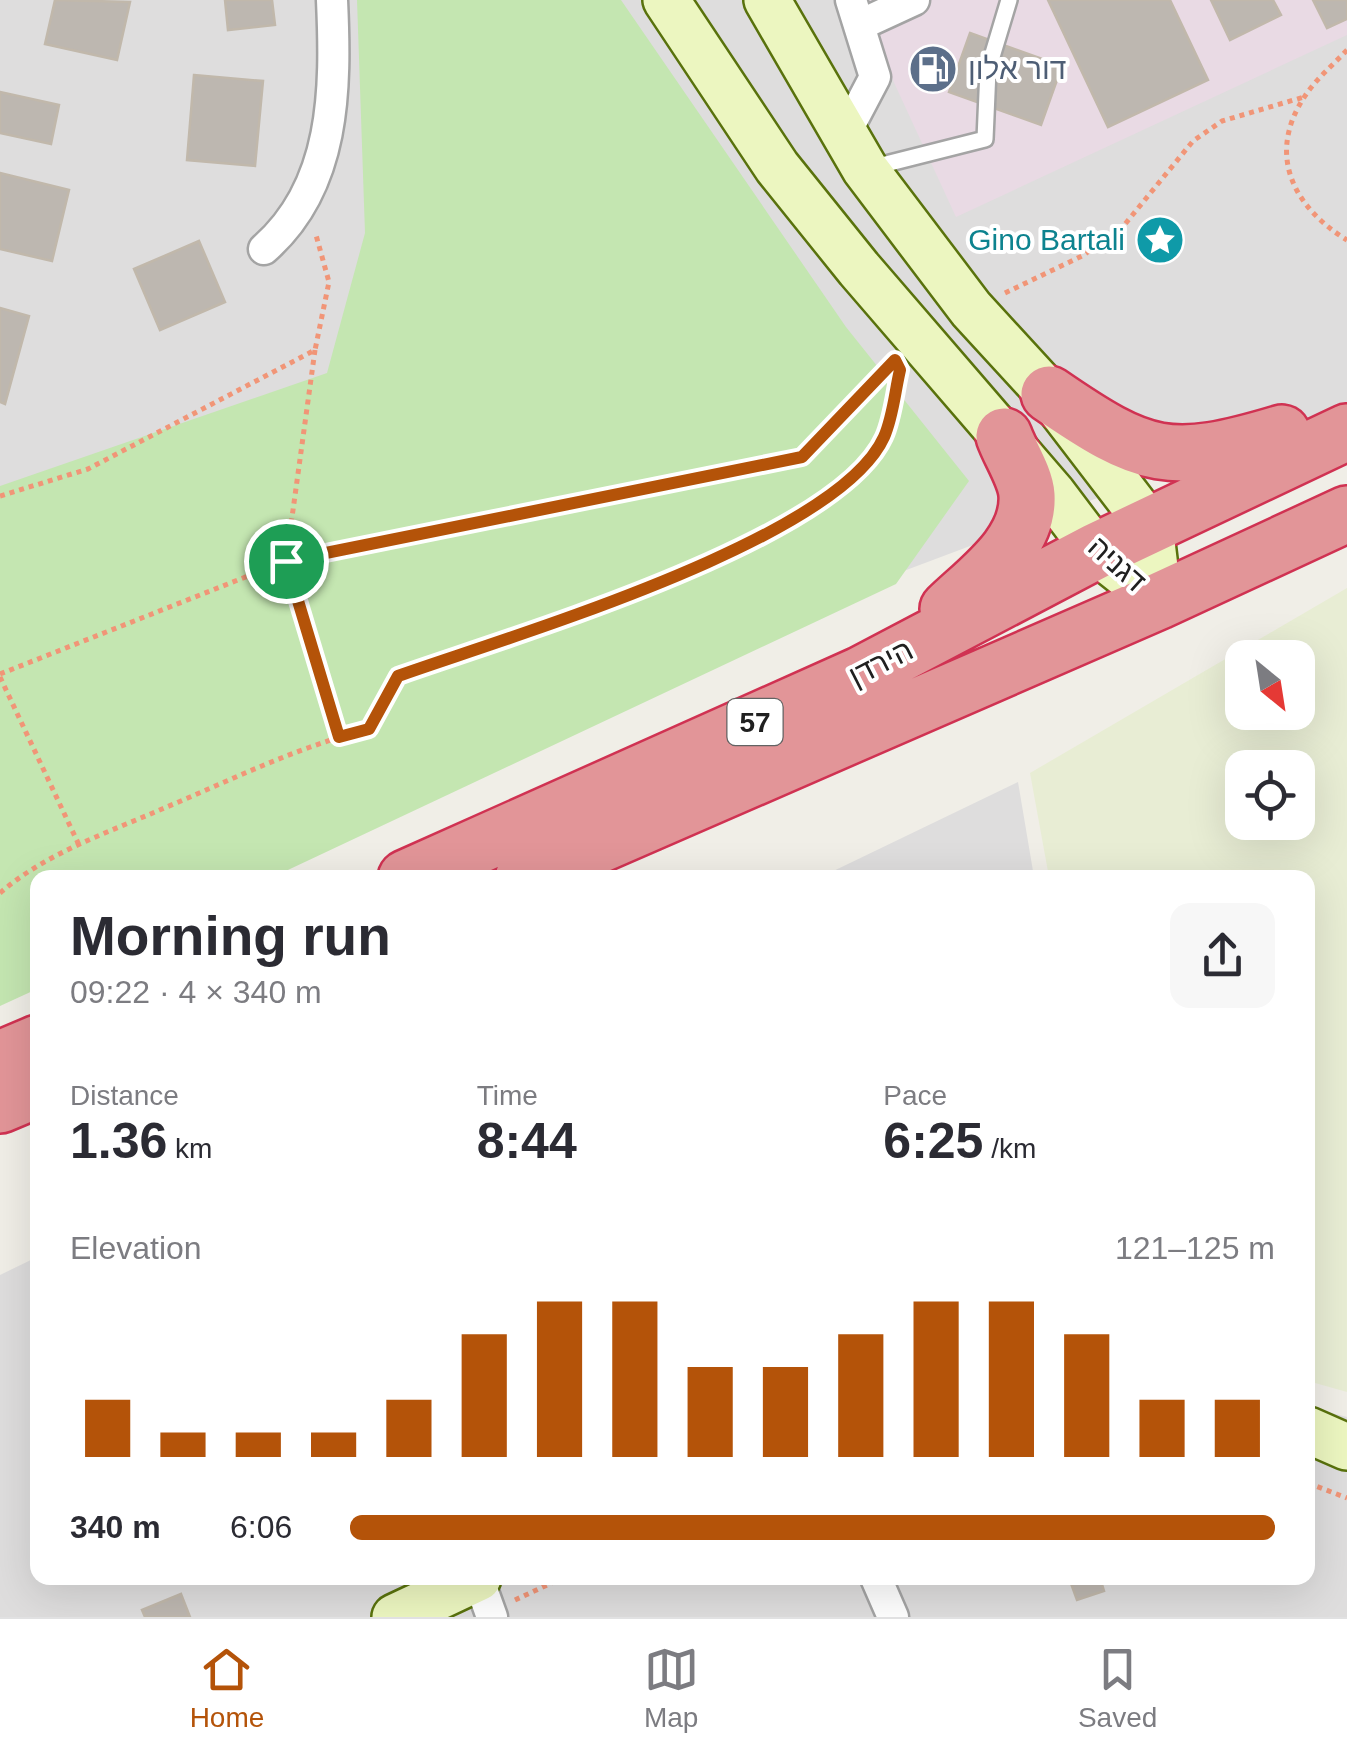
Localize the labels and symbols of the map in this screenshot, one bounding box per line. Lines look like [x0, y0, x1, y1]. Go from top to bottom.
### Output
fuel station icon: דור אלון [907, 43, 959, 95]
place label: דור אלון [968, 52, 1067, 85]
place icon: Gino Bartali [1134, 214, 1186, 266]
place label: Gino Bartali [968, 223, 1125, 256]
pin [244, 519, 329, 604]
street label: דגניה [1082, 529, 1153, 598]
street label: הירדן [843, 633, 918, 693]
north arrow [1225, 640, 1315, 730]
road number: 57 [728, 699, 782, 745]

